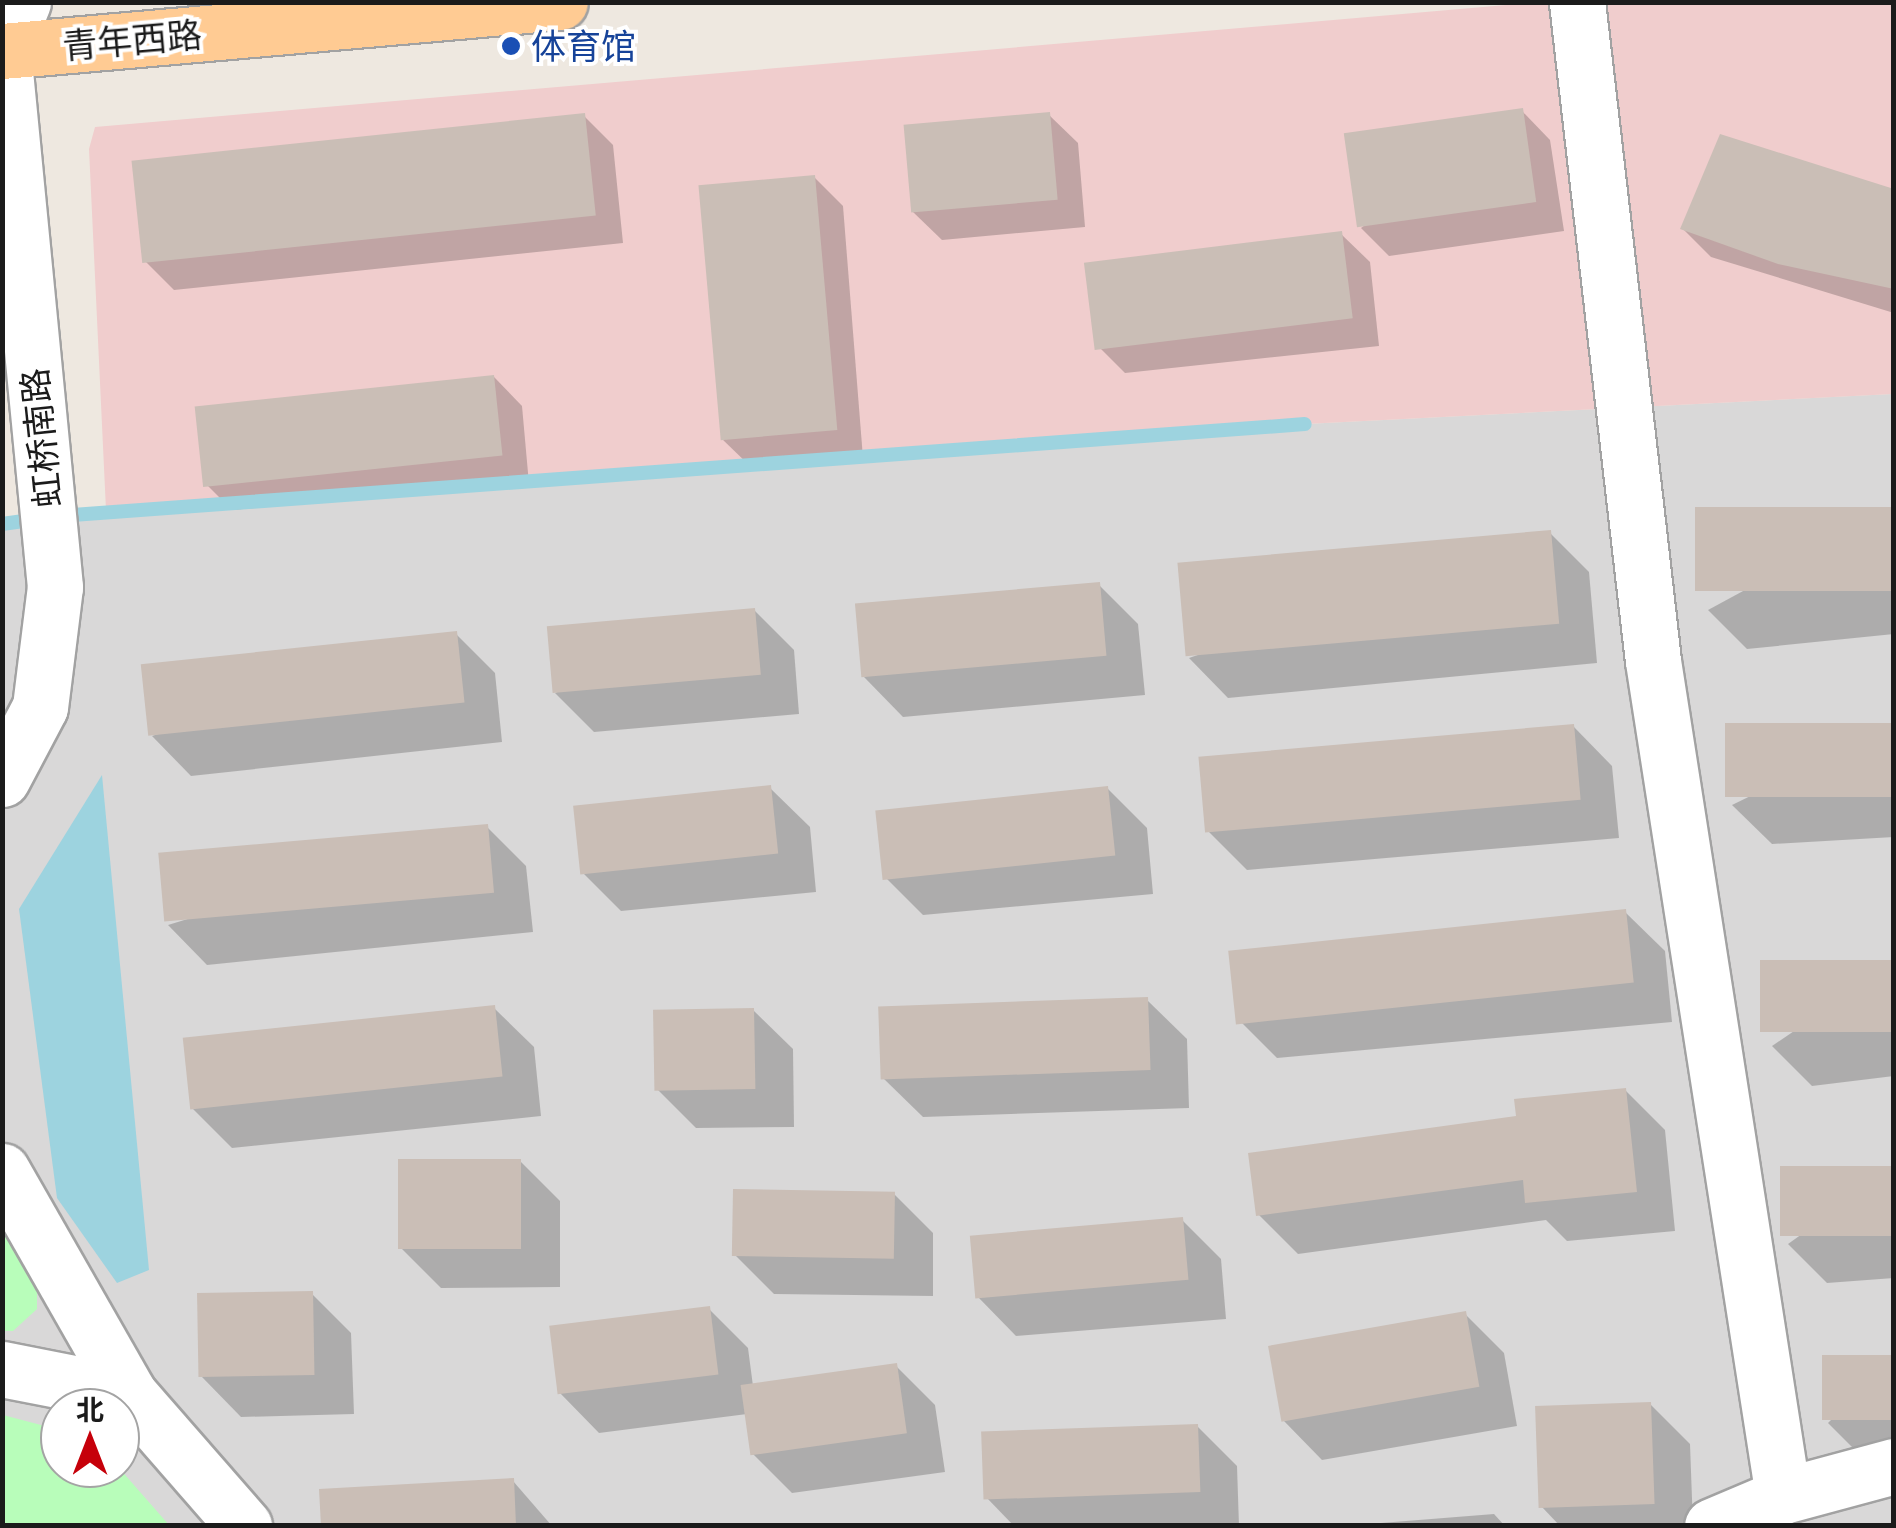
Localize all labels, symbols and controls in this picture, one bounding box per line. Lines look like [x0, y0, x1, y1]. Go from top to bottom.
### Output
street label: 青年西路 [60, 13, 204, 67]
place label: 体育馆 [531, 25, 636, 67]
marker: 体育馆 [500, 35, 522, 57]
street label: 虹桥南路 [13, 366, 69, 510]
north arrow [40, 1388, 140, 1488]
text: 北 [76, 1394, 104, 1426]

